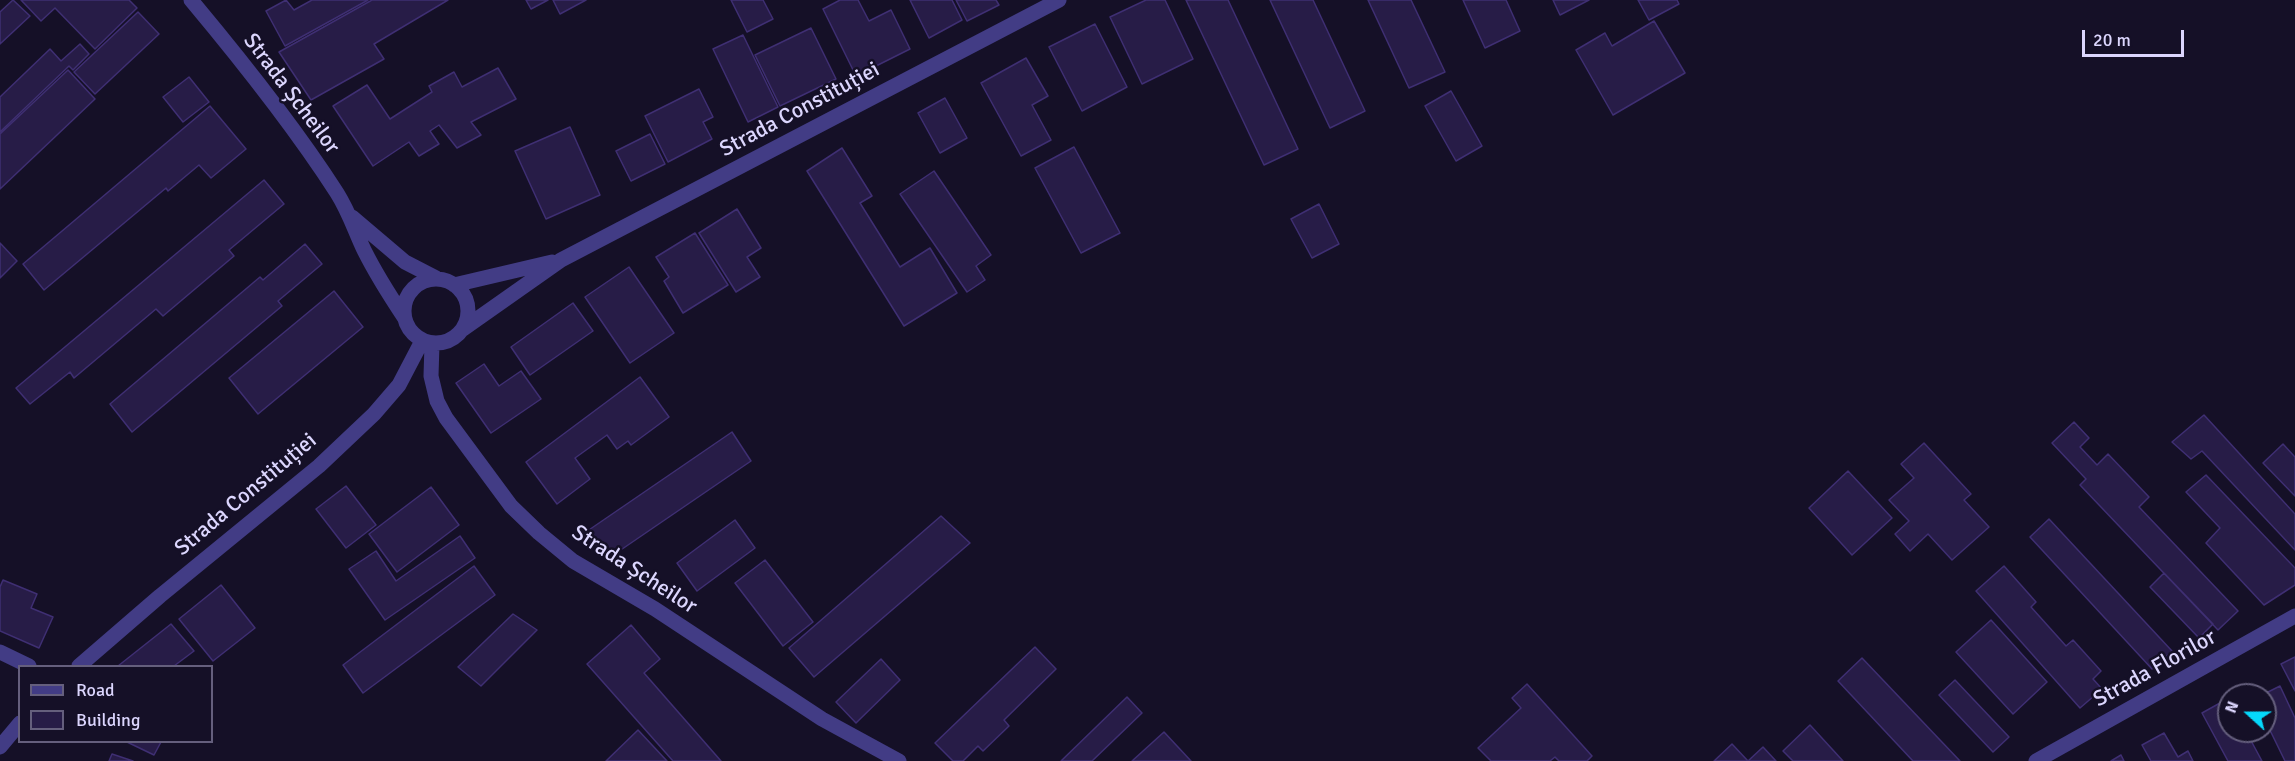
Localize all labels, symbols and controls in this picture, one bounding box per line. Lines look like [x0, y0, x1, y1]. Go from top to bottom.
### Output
scale bar [2085, 18, 2187, 56]
street label: Strada Șcheilor [237, 29, 345, 159]
text: 20 m [2093, 29, 2131, 51]
street label: Strada Constituției [716, 57, 884, 163]
street label: Strada Constituției [170, 428, 322, 562]
street label: Strada Șcheilor [566, 520, 702, 620]
street label: Strada Florilor [2089, 625, 2221, 713]
legend [18, 665, 213, 743]
text: Road [76, 679, 115, 701]
north arrow [2217, 683, 2277, 743]
text: N [2221, 698, 2243, 716]
text: Building [76, 709, 140, 731]

